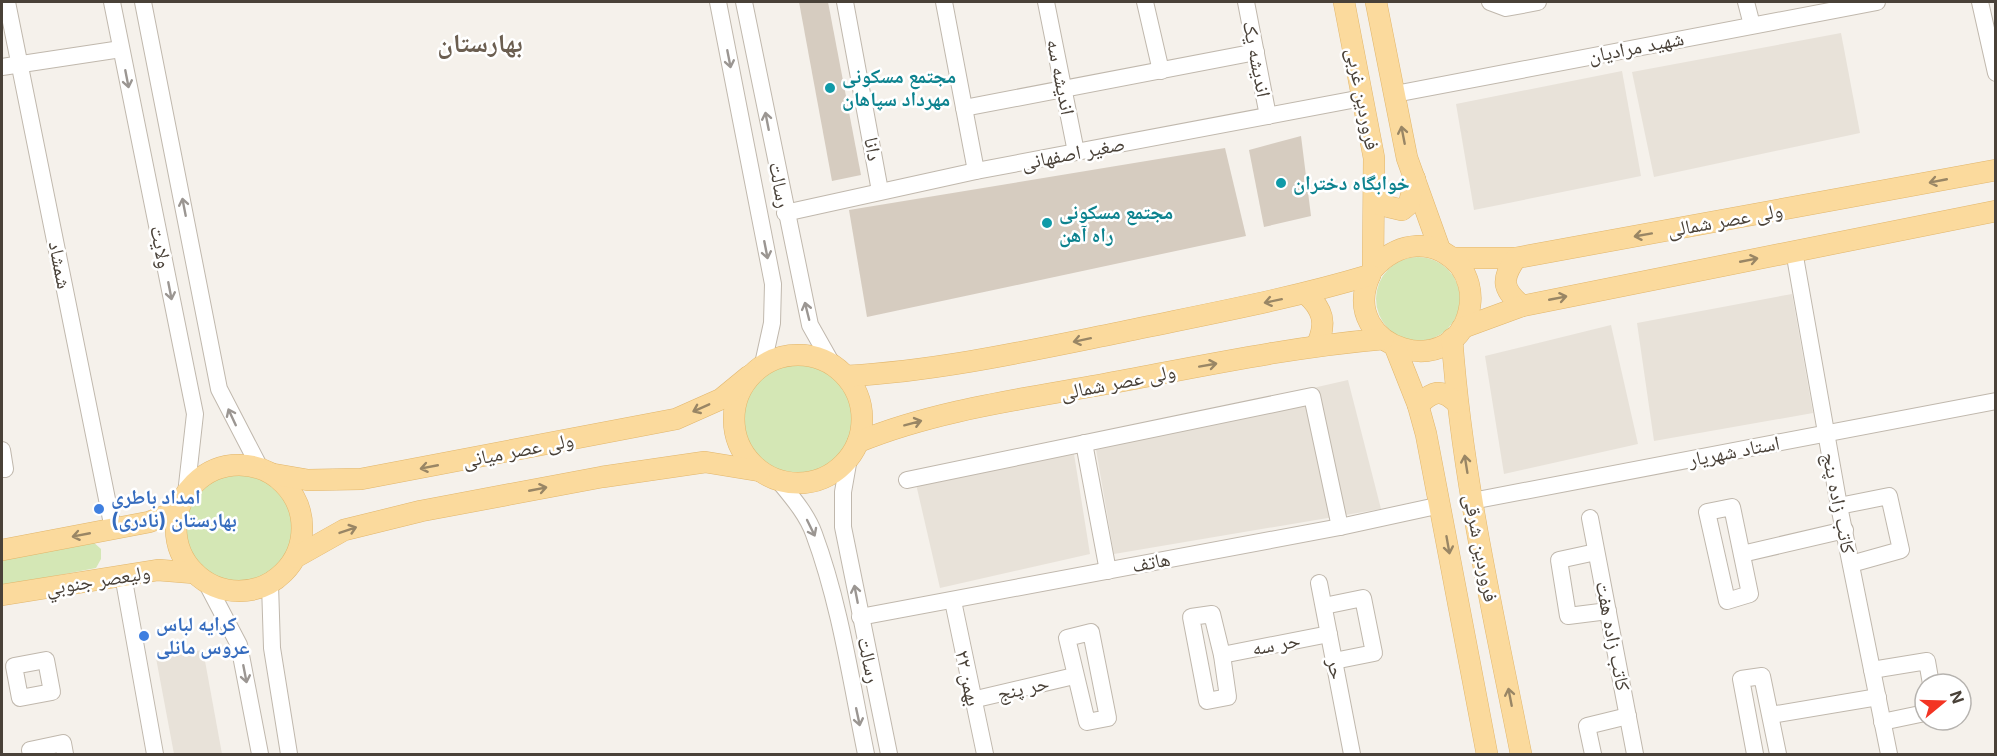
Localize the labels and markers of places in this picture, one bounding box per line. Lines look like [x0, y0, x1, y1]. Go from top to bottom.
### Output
place label: مجتمع مسکونی مهرداد سپاهان [842, 64, 956, 111]
marker: مجتمع مسکونی مهرداد سپاهان [823, 81, 837, 95]
place label: خوابگاه دختران [1293, 171, 1410, 195]
marker: خوابگاه دختران [1274, 176, 1288, 190]
place label: مجتمع مسکونی راه آهن [1059, 200, 1173, 248]
marker: مجتمع مسکونی راه آهن [1040, 216, 1054, 230]
place label: امداد باطری بهارستان (نادری) [111, 485, 237, 532]
marker: امداد باطری بهارستان (نادری) [92, 502, 106, 516]
place label: کرایه لباس عروس مانلی [156, 612, 250, 660]
marker: کرایه لباس عروس مانلی [137, 629, 151, 643]

